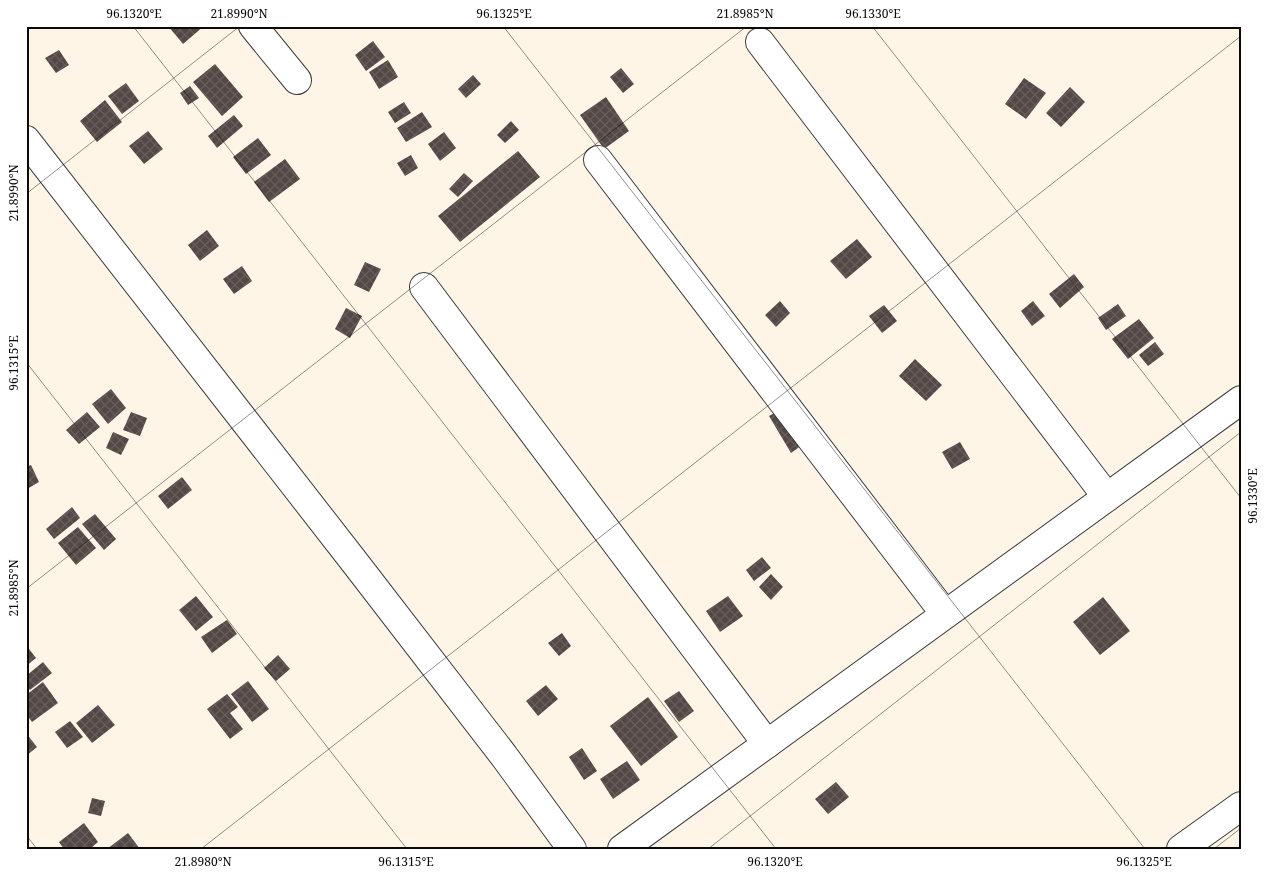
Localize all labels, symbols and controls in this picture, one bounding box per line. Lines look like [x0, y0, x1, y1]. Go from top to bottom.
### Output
text: 96.1320°E [106, 5, 162, 22]
text: 21.8990°N [210, 5, 268, 22]
text: 96.1325°E [476, 5, 532, 22]
text: 21.8985°N [716, 5, 774, 22]
text: 96.1330°E [845, 5, 901, 22]
text: 21.8990°N [5, 164, 22, 222]
text: 96.1315°E [5, 335, 22, 391]
text: 96.1330°E [1244, 468, 1261, 524]
text: 21.8985°N [5, 559, 22, 617]
text: 21.8980°N [174, 853, 232, 870]
text: 96.1315°E [378, 853, 434, 870]
text: 96.1320°E [747, 853, 803, 870]
text: 96.1325°E [1116, 853, 1172, 870]

